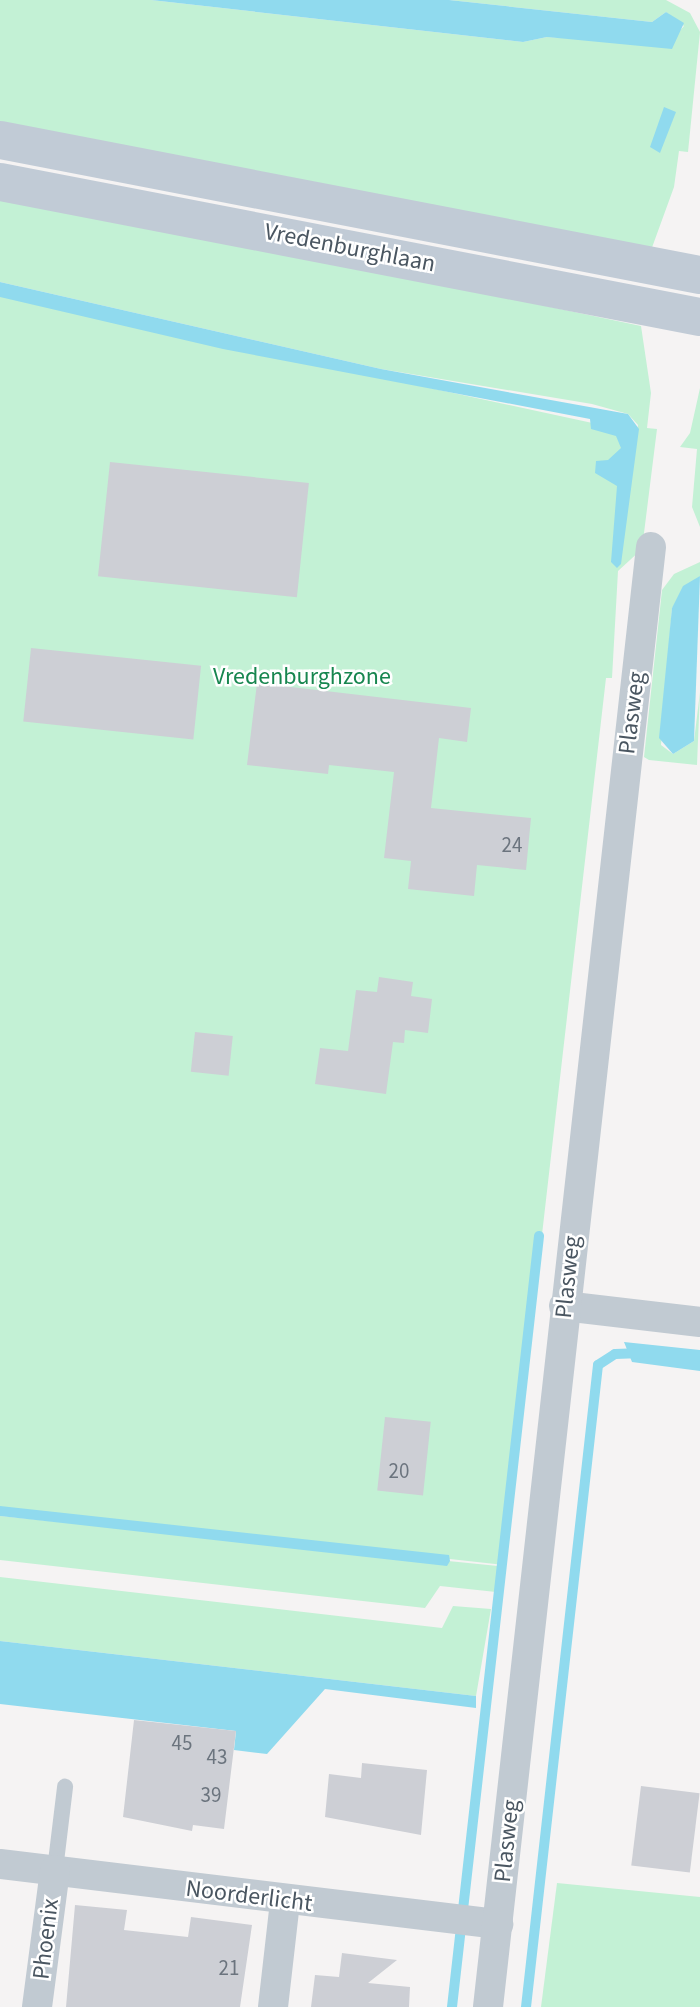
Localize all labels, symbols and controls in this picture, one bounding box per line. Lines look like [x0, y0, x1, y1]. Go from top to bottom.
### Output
street label: Vredenburghlaan [262, 217, 438, 279]
park label: Vredenburghzone [213, 663, 391, 691]
street label: Plasweg [613, 670, 651, 756]
house number: 24 [502, 832, 522, 858]
street label: Plasweg [549, 1234, 587, 1320]
house number: 20 [389, 1458, 409, 1484]
house number: 45 [172, 1730, 192, 1756]
house number: 43 [207, 1744, 227, 1770]
house number: 39 [201, 1782, 221, 1808]
street label: Plasweg [488, 1798, 526, 1884]
street label: Noorderlicht [184, 1874, 314, 1918]
street label: Phoenix [27, 1897, 65, 1981]
house number: 21 [219, 1955, 239, 1981]

